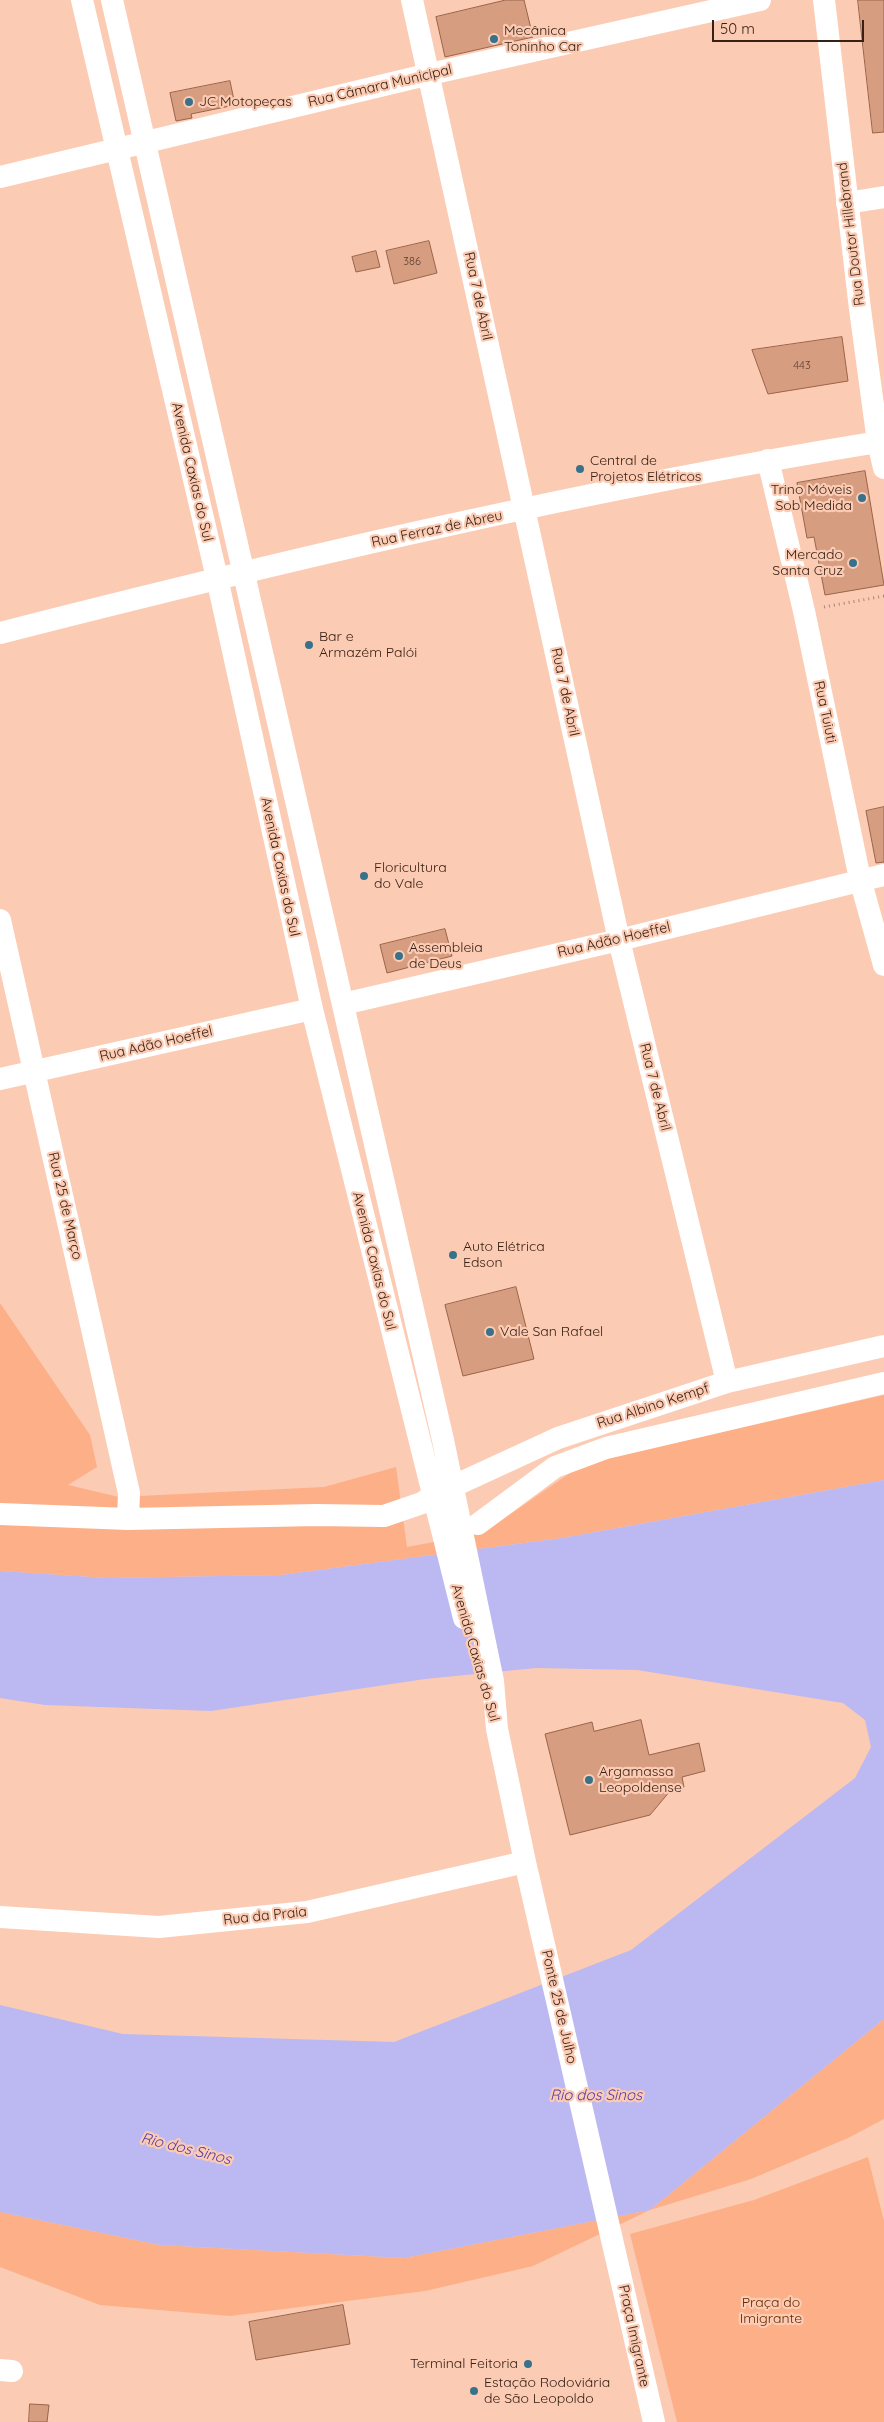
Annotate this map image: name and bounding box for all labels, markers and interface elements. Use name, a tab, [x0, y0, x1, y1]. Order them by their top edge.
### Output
scale bar	[714, 10, 866, 42]
text: 50 m	[720, 19, 755, 38]
place label: Mecânica Toninho Car	[504, 23, 582, 56]
marker: Mecânica Toninho Car	[488, 33, 500, 45]
street label: Rua Câmara Municipal	[307, 61, 453, 111]
place label: JC Motopeças	[199, 94, 292, 110]
marker: JC Motopeças	[183, 96, 195, 108]
street label: Rua Doutor Hillebrand	[834, 161, 868, 307]
street label: Rua 7 de Abril	[460, 250, 496, 342]
house number: 386	[403, 255, 421, 269]
house number: 443	[793, 359, 811, 373]
street label: Avenida Caxias do Sul	[168, 401, 216, 543]
place label: Central de Projetos Elétricos	[590, 453, 701, 486]
marker: Central de Projetos Elétricos	[574, 463, 586, 475]
place label: Trino Móveis Sob Medida	[771, 482, 852, 514]
marker: Trino Móveis Sob Medida	[856, 492, 868, 504]
street label: Rua Ferraz de Abreu	[370, 507, 504, 551]
place label: Mercado Santa Cruz	[772, 547, 843, 580]
marker: Mercado Santa Cruz	[847, 557, 859, 569]
place label: Bar e Armazém Palói	[319, 629, 417, 662]
marker: Bar e Armazém Palói	[303, 639, 315, 651]
street label: Rua 7 de Abril	[547, 646, 583, 738]
street label: Rua Tuiuti	[810, 679, 840, 745]
street label: Avenida Caxias do Sul	[257, 796, 303, 938]
place label: Floricultura do Vale	[374, 860, 447, 892]
marker: Floricultura do Vale	[358, 870, 370, 882]
street label: Rua Adão Hoeffel	[556, 919, 672, 961]
place label: Assembleia de Deus	[409, 940, 483, 972]
marker: Assembleia de Deus	[393, 950, 405, 962]
street label: Rua Adão Hoeffel	[98, 1023, 214, 1065]
street label: Rua 7 de Abril	[636, 1041, 674, 1133]
street label: Rua 25 de Março	[44, 1150, 86, 1262]
street label: Avenida Caxias do Sul	[349, 1190, 399, 1332]
place label: Auto Elétrica Edson	[463, 1239, 545, 1272]
marker: Auto Elétrica Edson	[447, 1249, 459, 1261]
place label: Vale San Rafael	[500, 1324, 603, 1340]
marker: Vale San Rafael	[484, 1326, 496, 1338]
street label: Rua Albino Kempf	[595, 1380, 711, 1432]
street label: Avenida Caxias do Sul	[447, 1582, 503, 1724]
place label: Argamassa Leopoldense	[599, 1764, 682, 1796]
marker: Argamassa Leopoldense	[583, 1774, 595, 1786]
street label: Rua da Praia	[222, 1903, 308, 1929]
street label: Ponte 25 de Julho	[538, 1949, 580, 2065]
water label: Rio dos Sinos	[550, 2086, 642, 2104]
water label: Rio dos Sinos	[139, 2129, 233, 2169]
street label: Praça Imigrante	[615, 2283, 653, 2389]
park label: Praça do Imigrante	[740, 2295, 802, 2328]
place label: Terminal Feitoria	[410, 2356, 518, 2372]
marker: Terminal Feitoria	[522, 2358, 534, 2370]
place label: Estação Rodoviária de São Leopoldo	[484, 2375, 610, 2408]
marker: Estação Rodoviária de São Leopoldo	[468, 2385, 480, 2397]

